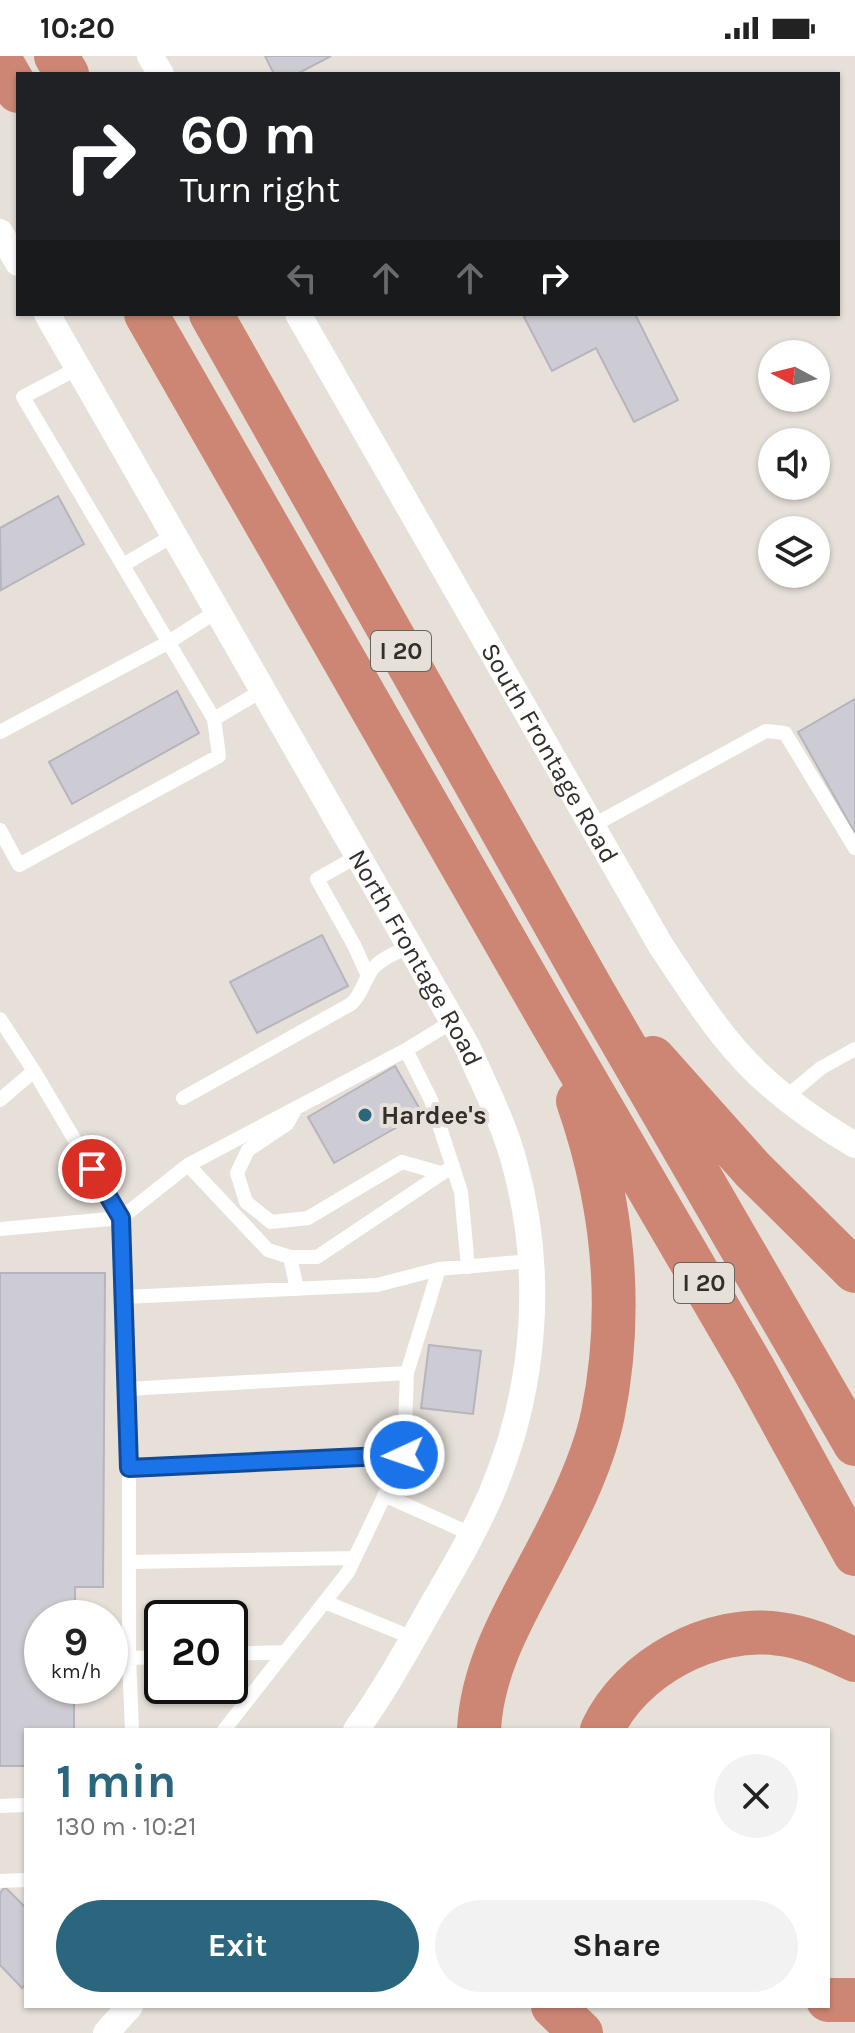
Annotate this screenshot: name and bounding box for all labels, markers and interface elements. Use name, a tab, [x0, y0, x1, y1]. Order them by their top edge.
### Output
text: 10:20	[40, 10, 115, 46]
text: 60 m	[180, 102, 317, 167]
icon: right	[48, 104, 152, 208]
text: Turn right	[180, 169, 340, 211]
icon: left	[280, 256, 324, 300]
icon: ahead	[364, 256, 408, 300]
icon: ahead	[448, 256, 492, 300]
icon: right	[532, 256, 576, 300]
north arrow	[758, 340, 830, 412]
map controls	[758, 340, 830, 588]
button: sound	[758, 428, 830, 500]
button: layers	[758, 516, 830, 588]
road number: I 20	[371, 631, 431, 671]
street label: South Frontage Road	[474, 638, 625, 869]
street label: North Frontage Road	[342, 844, 489, 1071]
place label: Hardee's	[381, 1100, 487, 1131]
marker: Hardee's	[356, 1106, 374, 1124]
pin	[58, 1135, 126, 1203]
icon: arrive	[70, 1147, 114, 1191]
road number: I 20	[674, 1263, 734, 1303]
position arrow	[362, 1413, 446, 1497]
speed limit sign: 20	[144, 1600, 248, 1704]
text: 9	[64, 1618, 88, 1665]
text: km/h	[51, 1660, 101, 1683]
text: 1 min	[56, 1753, 176, 1809]
button: close	[714, 1754, 798, 1838]
text: 130 m · 10:21	[56, 1811, 197, 1842]
button: Exit	[56, 1900, 419, 1992]
button: Share	[435, 1900, 798, 1992]

